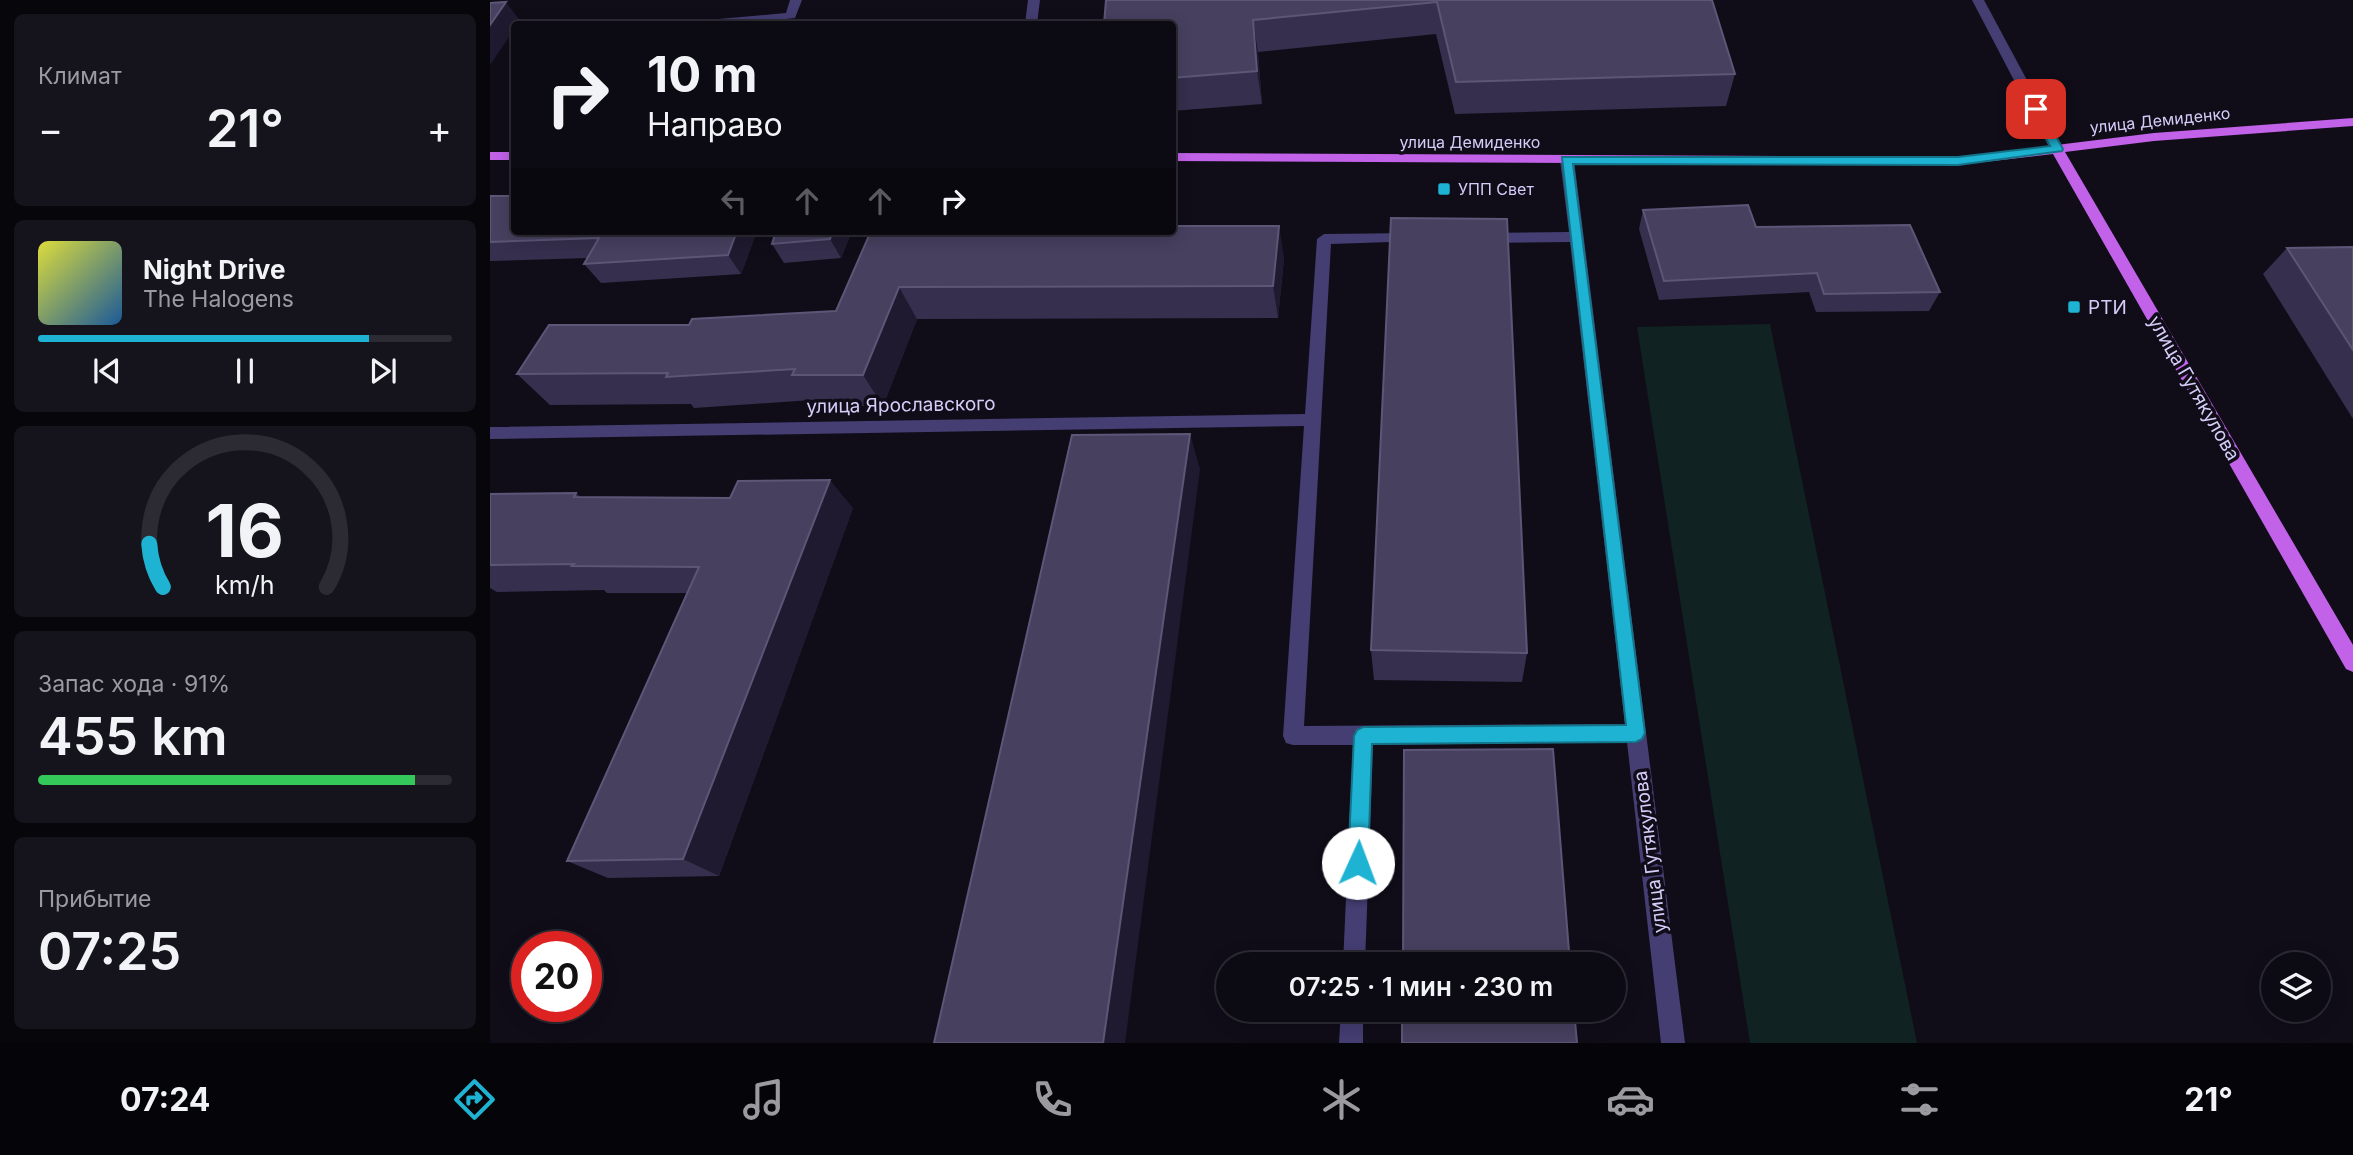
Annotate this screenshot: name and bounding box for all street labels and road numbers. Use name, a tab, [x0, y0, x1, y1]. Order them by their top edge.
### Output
street label: улица Демиденко	[2089, 103, 2231, 137]
street label: улица Демиденко	[1400, 132, 1540, 152]
street label: улица Гутякулова	[2143, 312, 2245, 464]
street label: улица Ярославского	[806, 392, 996, 418]
street label: улица Гутякулова	[1629, 770, 1671, 934]

